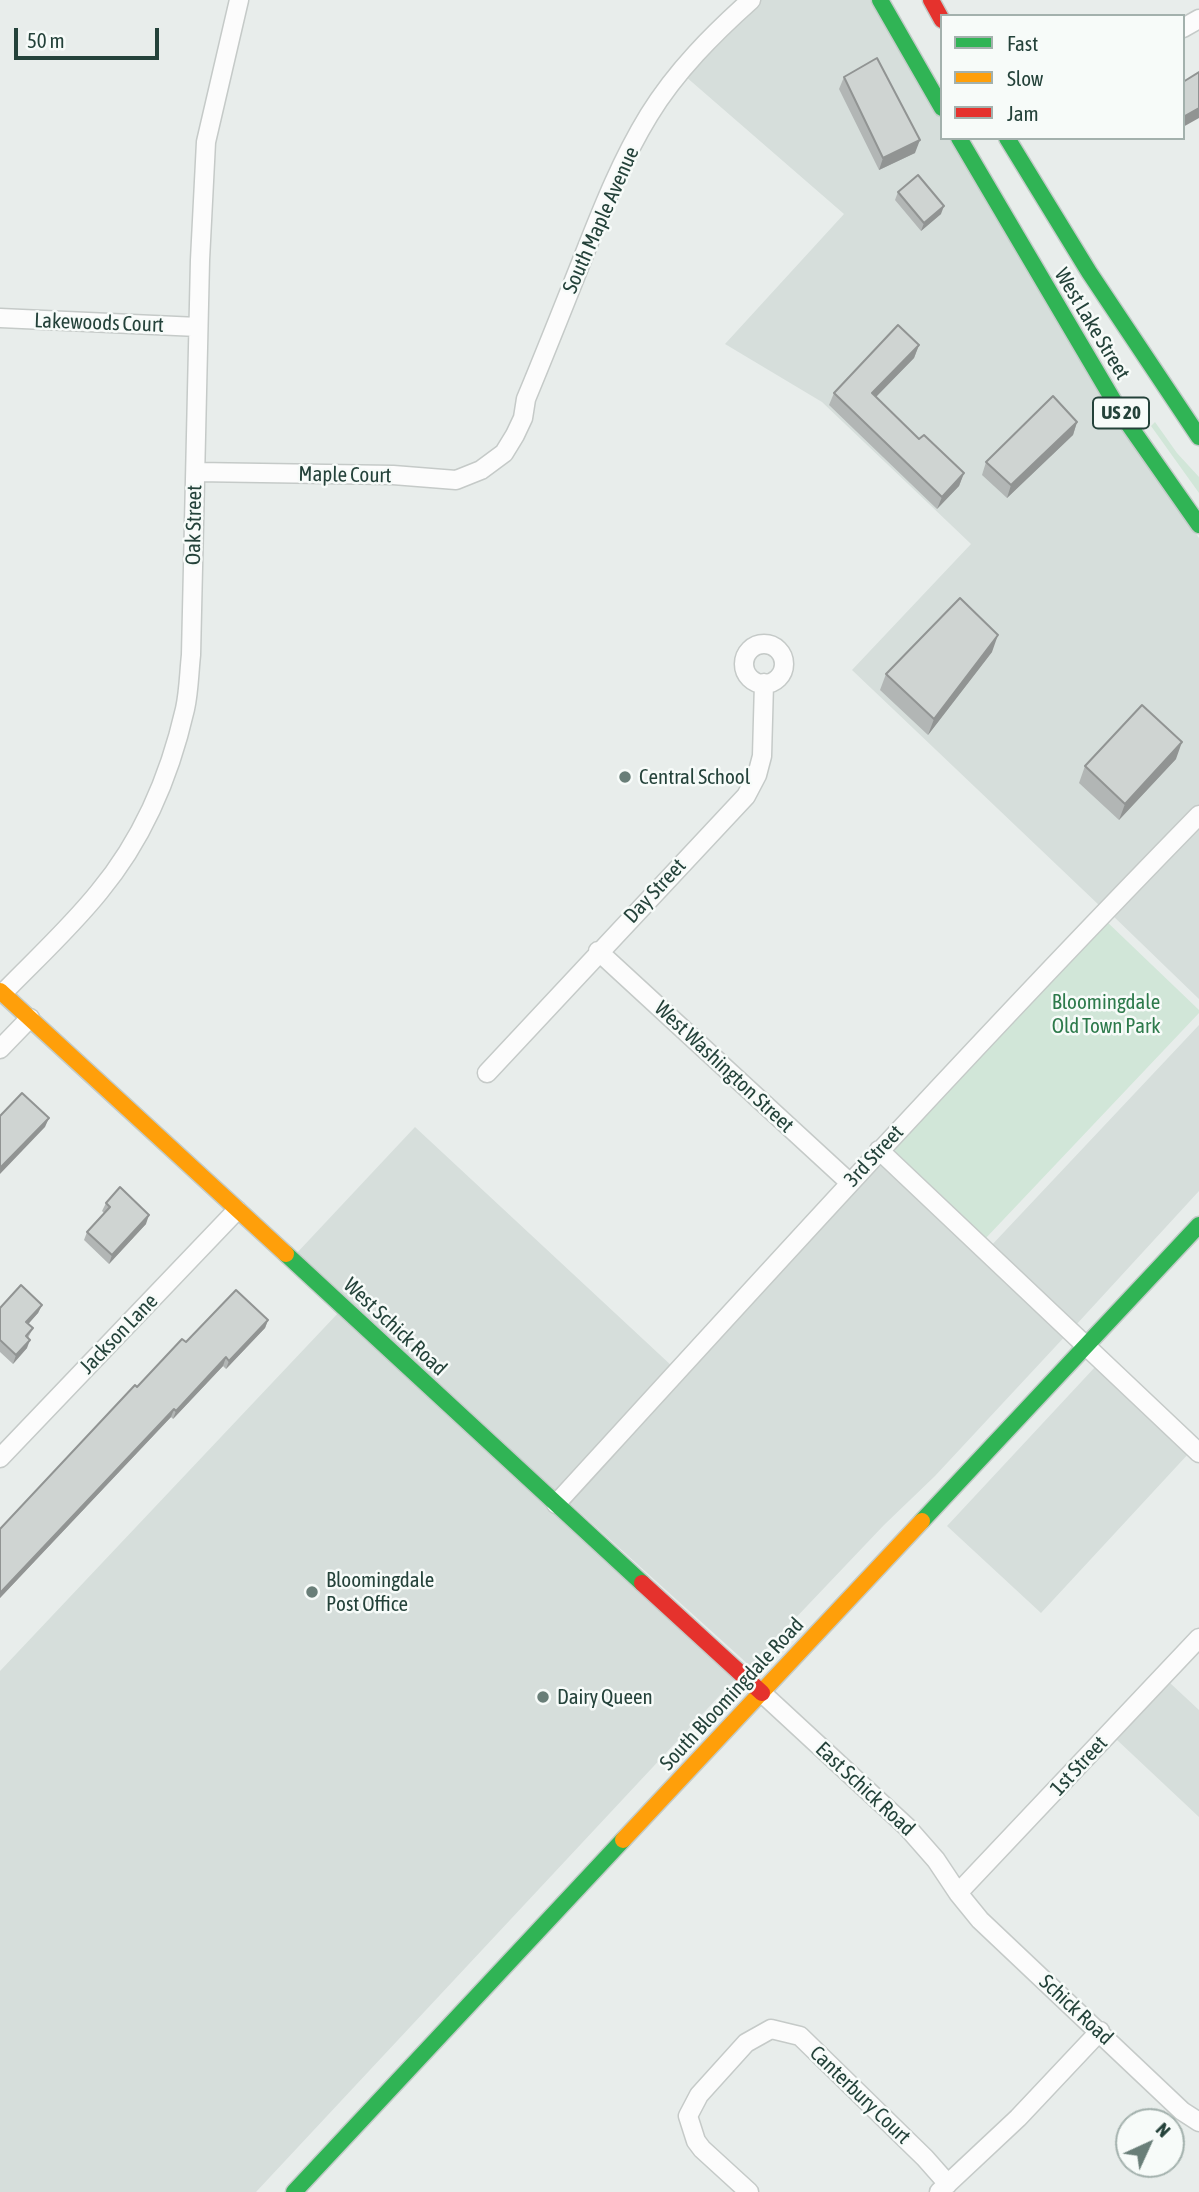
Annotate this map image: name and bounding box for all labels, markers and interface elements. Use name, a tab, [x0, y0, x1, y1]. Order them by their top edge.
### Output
scale bar	[18, 14, 163, 58]
legend	[940, 14, 1185, 140]
text: 50 m	[27, 28, 65, 52]
text: Fast	[1007, 31, 1038, 55]
text: Slow	[1007, 66, 1043, 90]
text: Jam	[1007, 101, 1039, 125]
street label: South Maple Avenue	[557, 143, 645, 297]
street label: West Lake Street	[1049, 264, 1135, 384]
street label: Lakewoods Court	[34, 308, 164, 338]
road number: US 20	[1093, 398, 1149, 428]
street label: Maple Court	[298, 462, 392, 488]
street label: Oak Street	[181, 485, 207, 565]
place label: Central School	[639, 764, 750, 790]
marker: Central School	[617, 769, 633, 785]
street label: Day Street	[619, 853, 691, 929]
park label: Bloomingdale Old Town Park	[1052, 989, 1160, 1039]
street label: West Washington Street	[649, 996, 799, 1138]
street label: 3rd Street	[839, 1120, 909, 1192]
street label: West Schick Road	[338, 1273, 452, 1381]
street label: Jackson Lane	[75, 1289, 163, 1379]
place label: Bloomingdale Post Office	[326, 1567, 434, 1617]
marker: Bloomingdale Post Office	[304, 1584, 320, 1600]
street label: South Bloomingdale Road	[655, 1613, 809, 1775]
place label: Dairy Queen	[557, 1684, 653, 1710]
marker: Dairy Queen	[535, 1689, 551, 1705]
street label: 1st Street	[1045, 1731, 1113, 1801]
street label: East Schick Road	[810, 1737, 920, 1841]
street label: Schick Road	[1034, 1970, 1118, 2050]
street label: Canterbury Court	[804, 2041, 916, 2149]
north arrow	[1115, 2108, 1185, 2178]
text: N	[1152, 2118, 1175, 2141]

